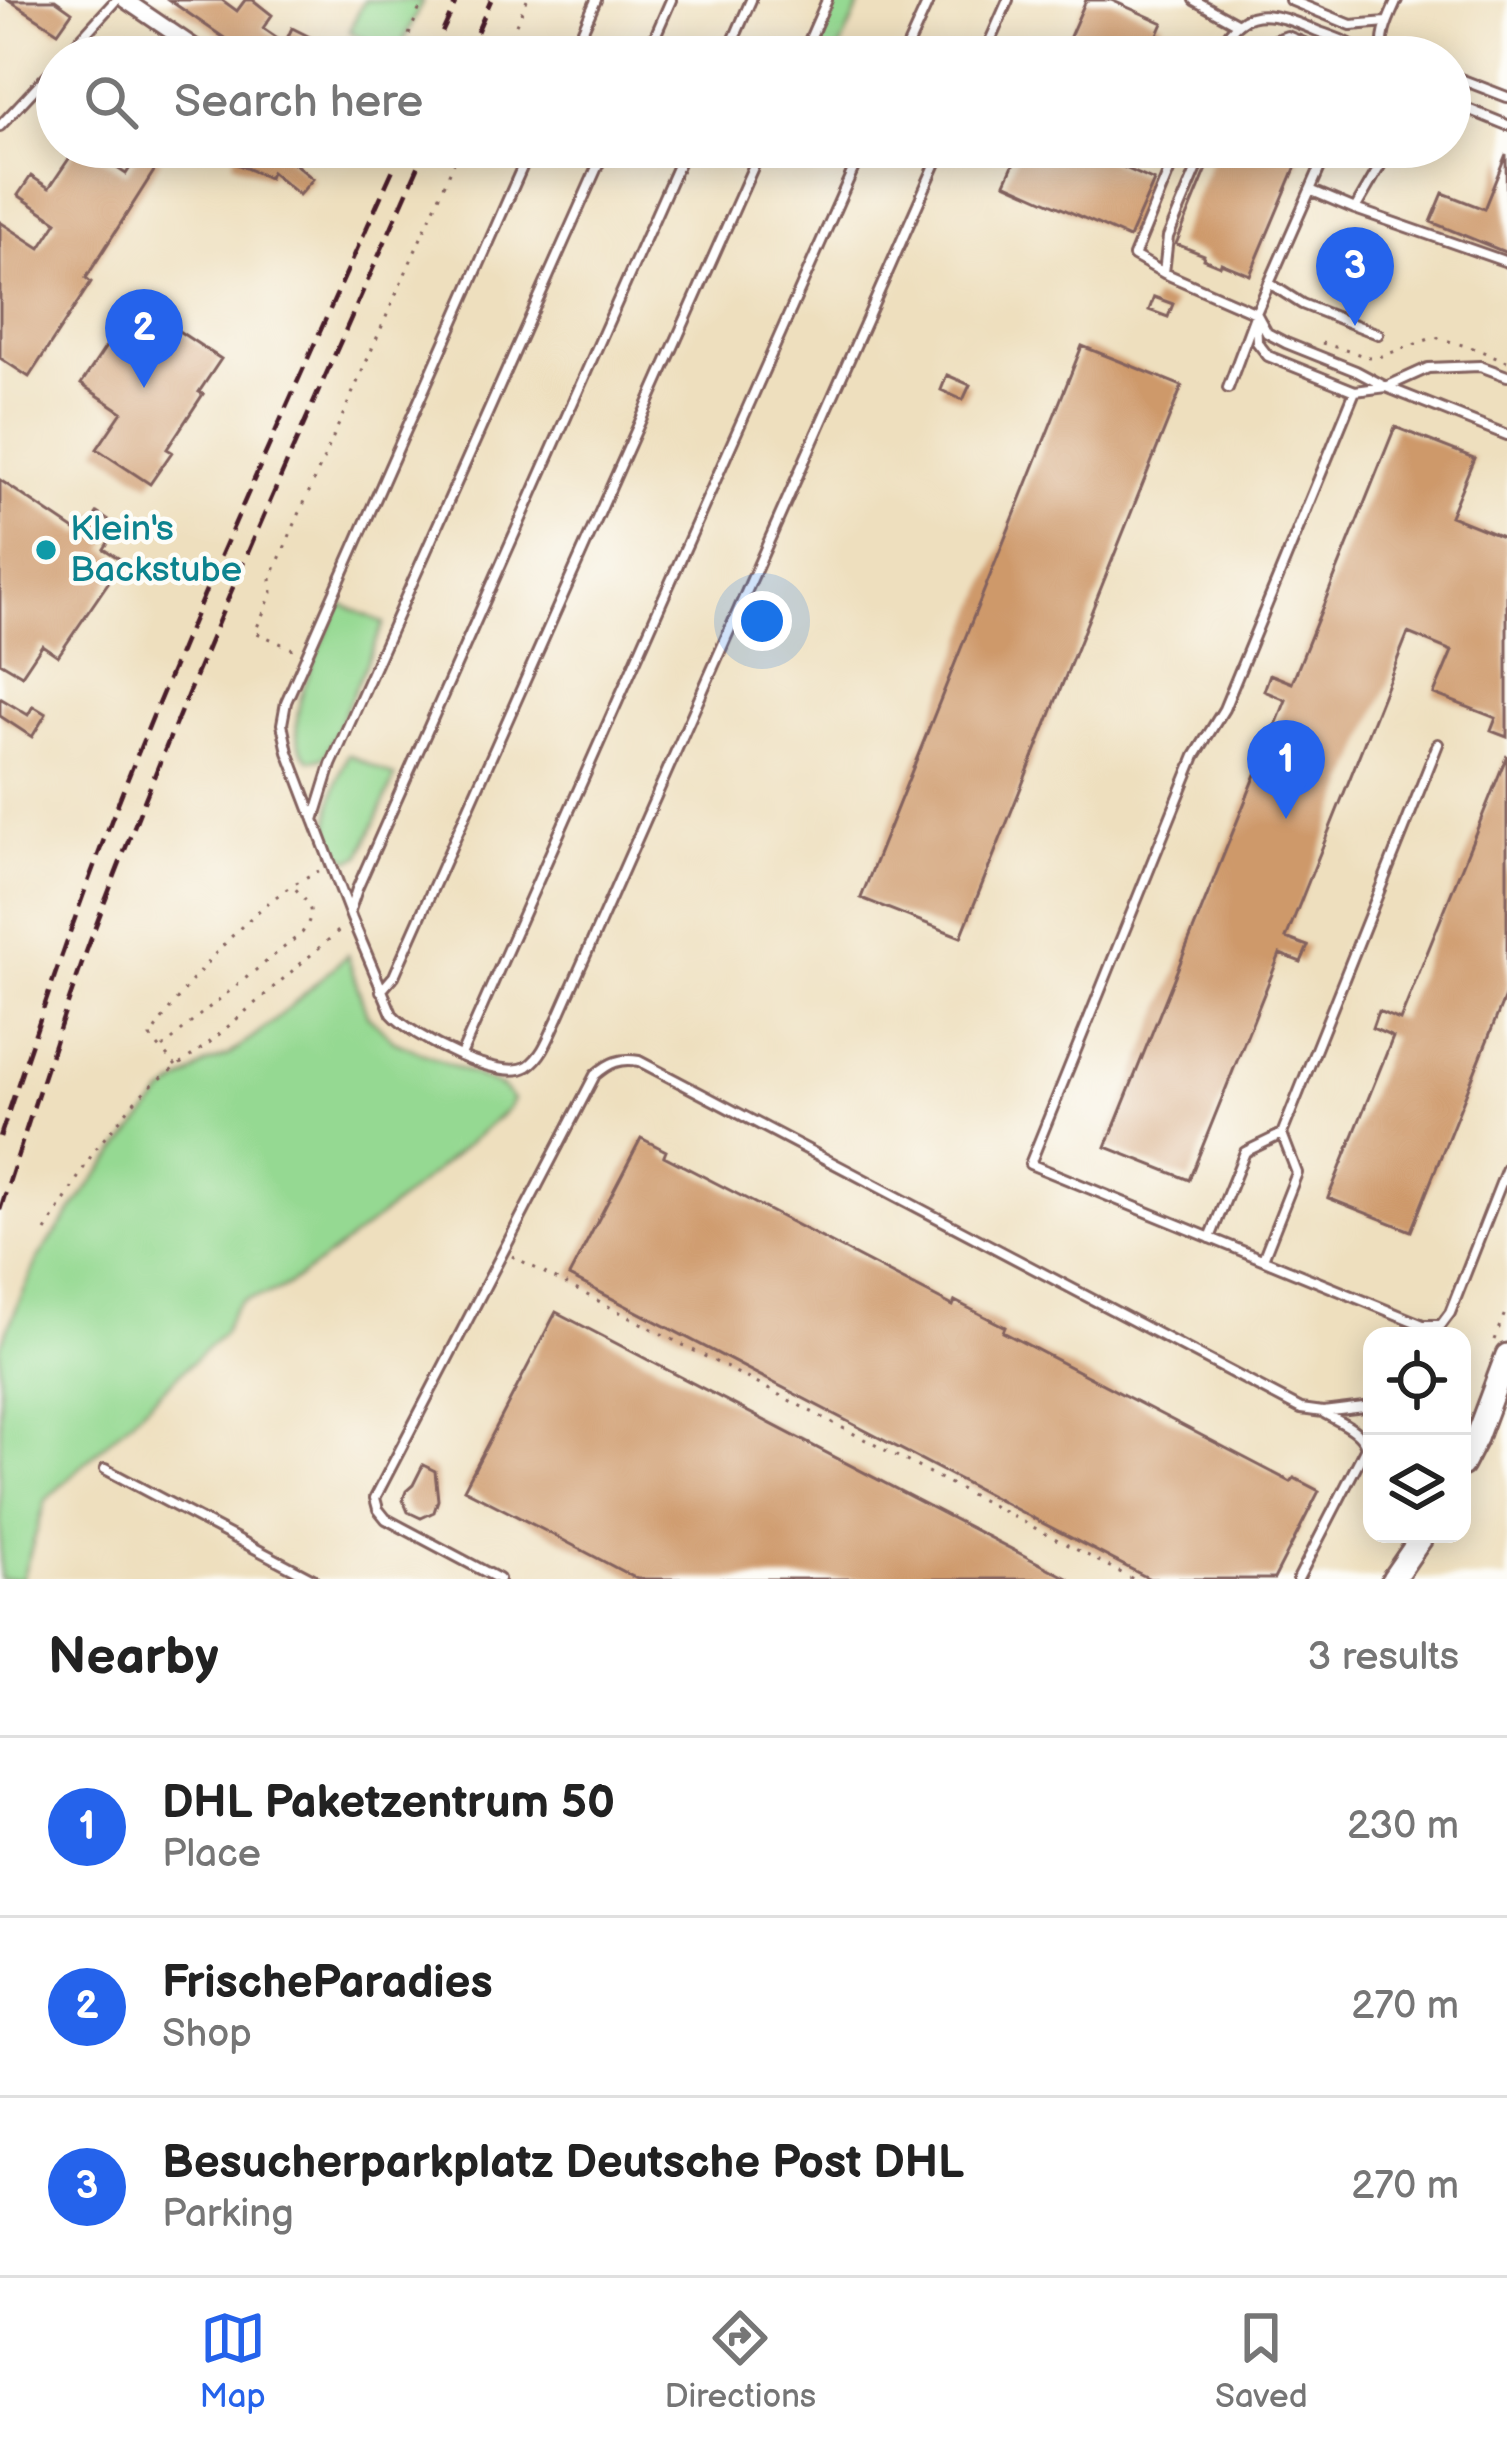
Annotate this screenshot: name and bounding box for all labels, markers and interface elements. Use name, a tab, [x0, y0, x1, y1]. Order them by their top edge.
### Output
search box	[36, 36, 1471, 168]
icon: search	[78, 69, 144, 135]
text: Search here	[174, 75, 423, 130]
pin: 3	[1316, 227, 1394, 326]
pin: 2	[105, 289, 183, 388]
place label: Klein's Backstube	[70, 508, 242, 592]
marker: Klein's Backstube	[33, 537, 59, 563]
your location	[732, 591, 792, 651]
pin: 1	[1247, 720, 1325, 819]
map controls	[1363, 1327, 1471, 1543]
button: locate	[1363, 1327, 1471, 1435]
button: layers	[1363, 1435, 1471, 1543]
text: Nearby	[48, 1627, 219, 1688]
text: 3 results	[1307, 1634, 1459, 1681]
text: DHL Paketzentrum 50	[162, 1776, 615, 1831]
text: 1	[79, 1803, 95, 1850]
text: 230 m	[1347, 1803, 1459, 1850]
text: Place	[162, 1831, 261, 1878]
text: FrischeParadies	[162, 1956, 493, 2011]
text: 2	[75, 1983, 99, 2030]
text: 270 m	[1351, 1983, 1459, 2030]
text: Shop	[162, 2011, 252, 2058]
text: Besucherparkplatz Deutsche Post DHL	[162, 2136, 964, 2191]
text: 3	[76, 2163, 98, 2210]
text: 270 m	[1351, 2163, 1459, 2210]
text: Parking	[162, 2191, 294, 2238]
tab: Map	[199, 2305, 266, 2417]
tab: Directions	[664, 2305, 816, 2417]
tab: Saved	[1215, 2305, 1308, 2417]

